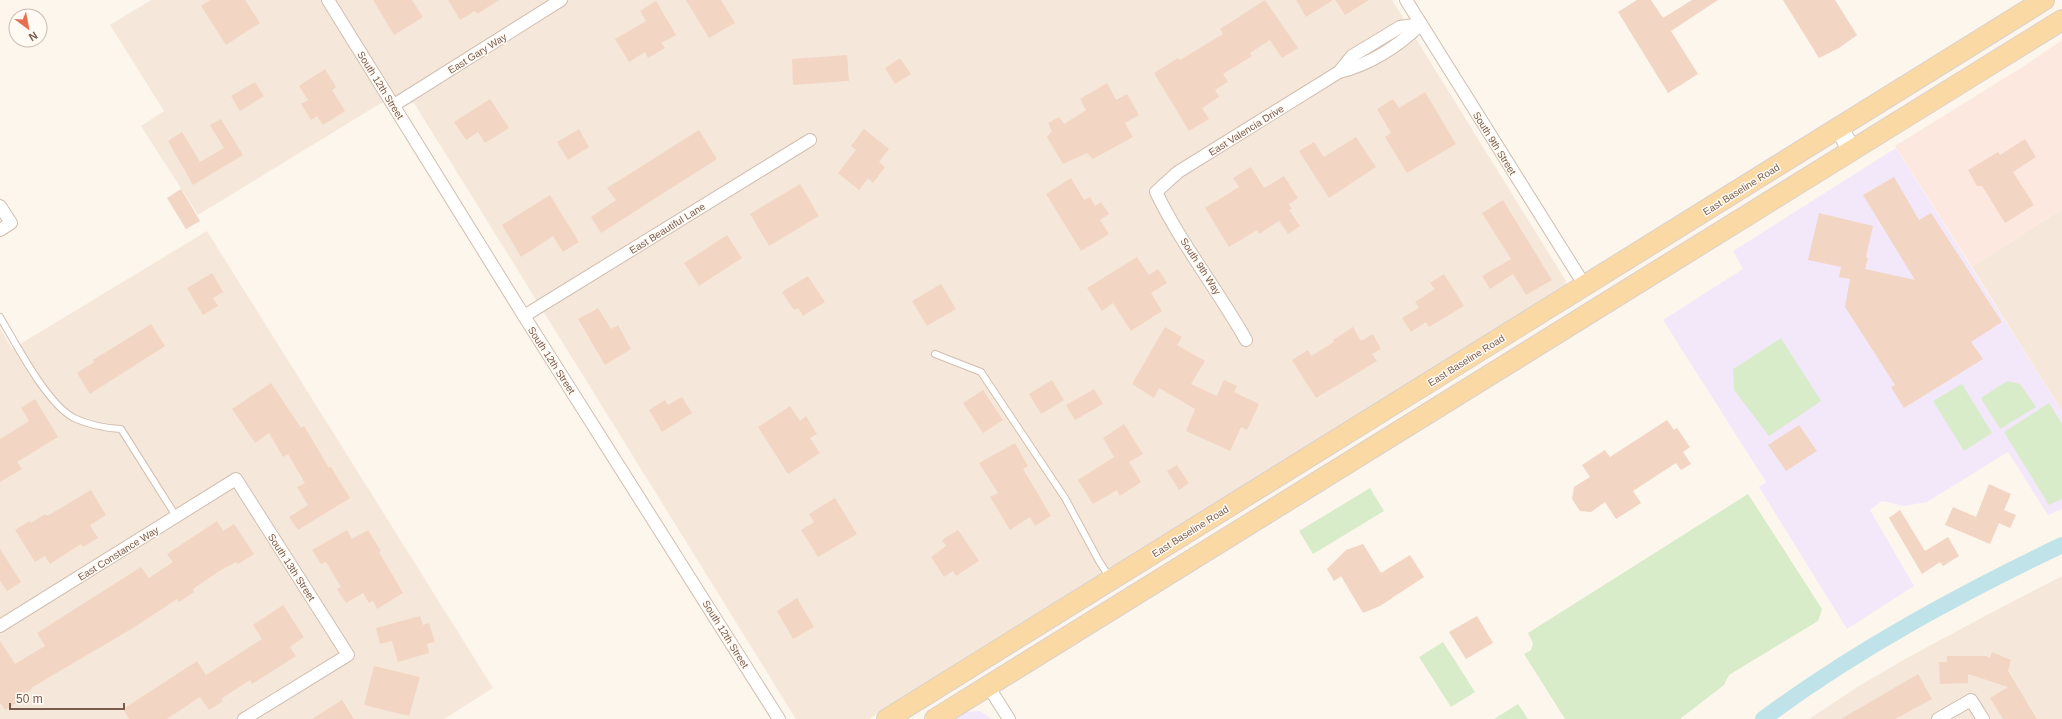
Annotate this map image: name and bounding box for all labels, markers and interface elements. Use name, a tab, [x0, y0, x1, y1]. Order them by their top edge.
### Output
north arrow	[8, 8, 48, 48]
text: N	[27, 29, 40, 44]
street label: East Gary Way	[446, 31, 509, 76]
street label: South 12th Street	[355, 49, 406, 121]
street label: East Valencia Drive	[1207, 103, 1286, 158]
street label: South 9th Street	[1471, 110, 1519, 177]
street label: East Baseline Road	[1701, 161, 1781, 217]
street label: East Beautiful Lane	[628, 201, 707, 256]
street label: South 9th Way	[1178, 236, 1223, 297]
street label: South 12th Street	[526, 325, 578, 396]
street label: East Baseline Road	[1426, 332, 1506, 388]
street label: East Baseline Road	[1150, 503, 1230, 559]
street label: East Constance Way	[76, 524, 161, 583]
street label: South 13th Street	[266, 532, 318, 603]
street label: South 12th Street	[700, 598, 751, 670]
scale bar	[10, 685, 124, 711]
text: 50 m	[16, 692, 43, 706]

